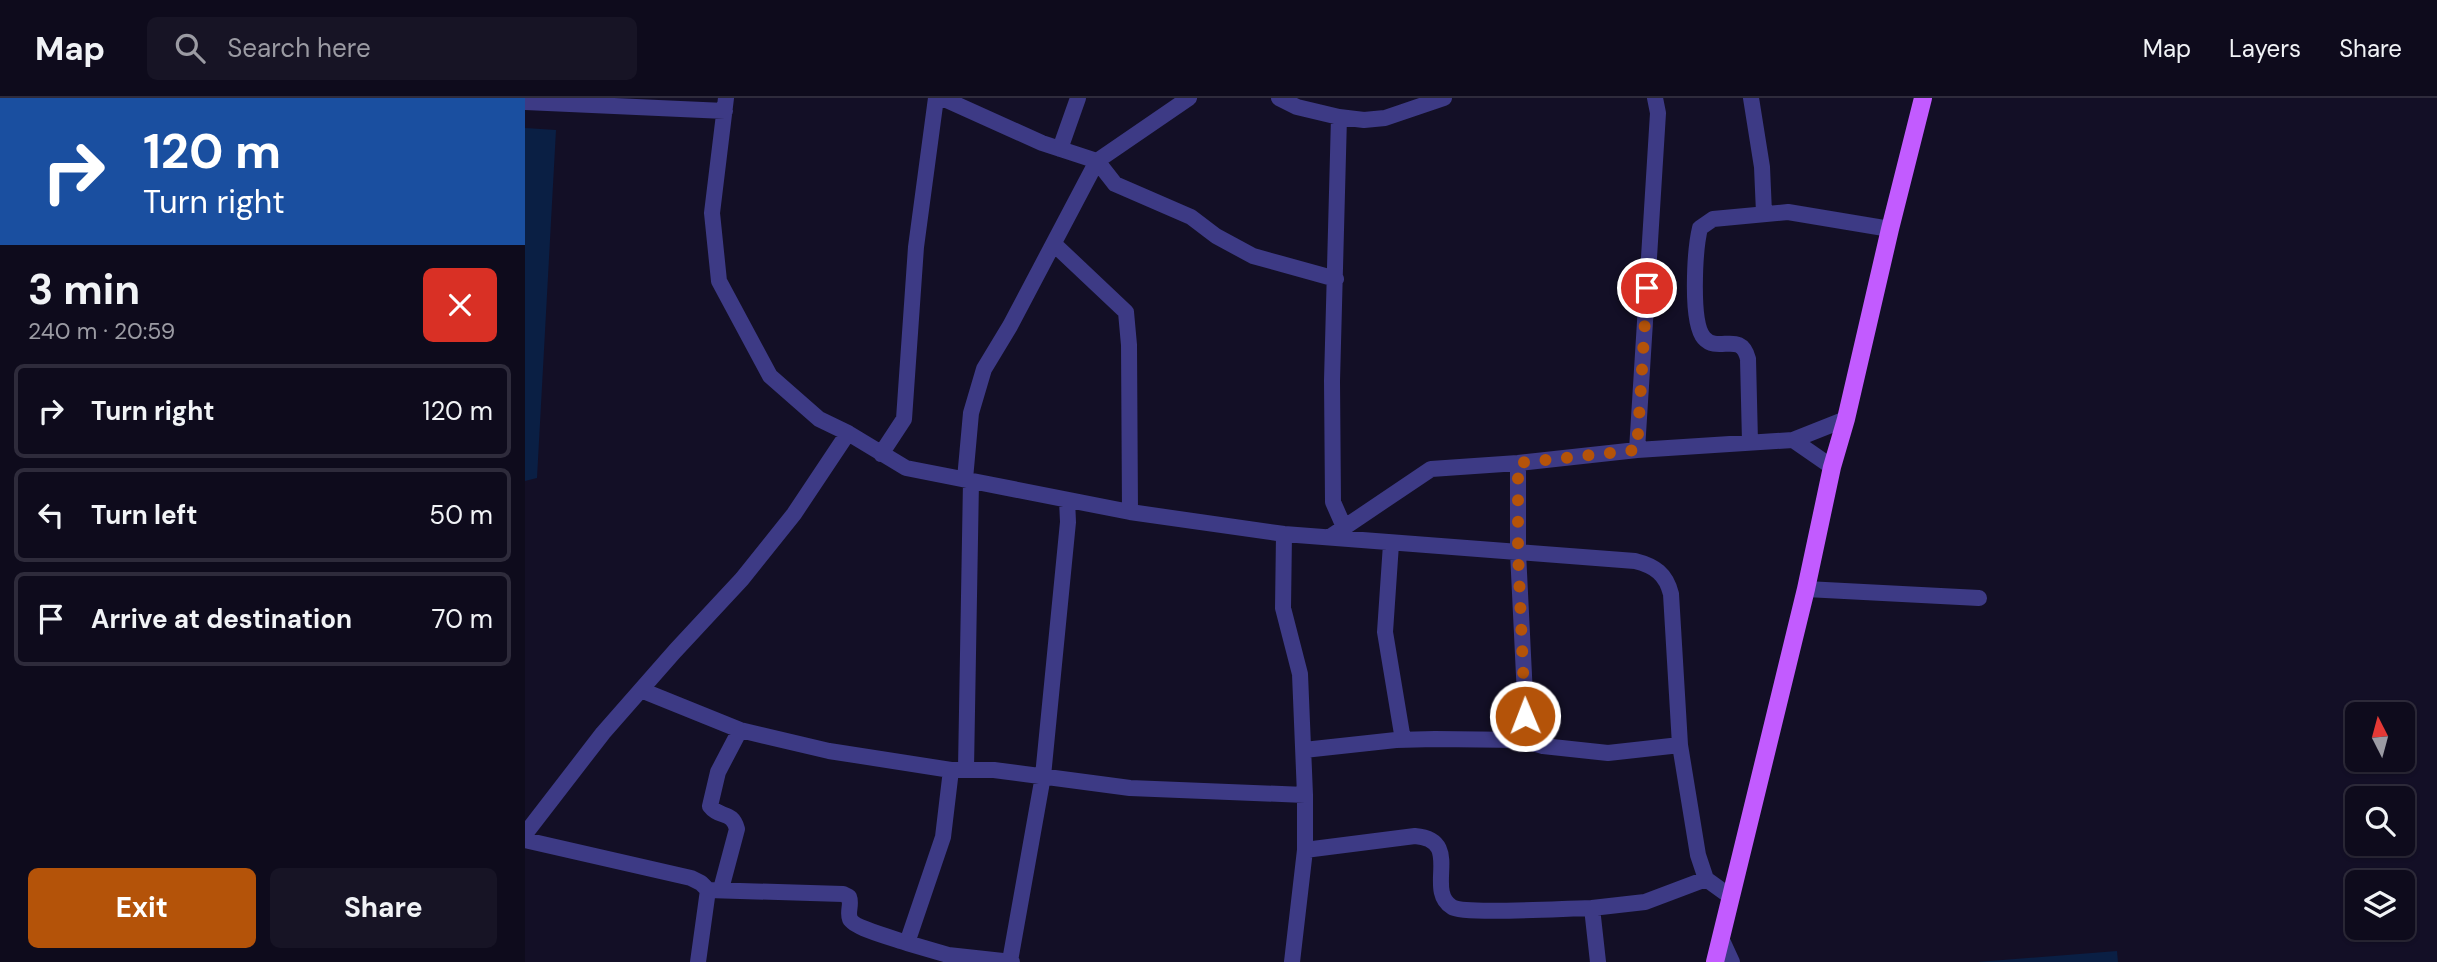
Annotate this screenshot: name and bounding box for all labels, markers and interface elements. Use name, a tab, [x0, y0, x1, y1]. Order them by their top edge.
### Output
search box	[147, 17, 637, 80]
text: Map	[35, 27, 105, 70]
icon: search	[171, 29, 209, 67]
text: Search here	[227, 31, 371, 65]
text: Map	[2143, 33, 2191, 64]
text: Layers	[2229, 33, 2301, 64]
text: Share	[2339, 33, 2402, 64]
text: 120 m	[143, 119, 281, 183]
icon: right	[28, 126, 119, 217]
text: Turn right	[143, 181, 285, 223]
pin	[1617, 258, 1677, 318]
text: 3 min	[28, 262, 140, 317]
button: close	[423, 268, 497, 342]
icon: arrive	[1628, 269, 1666, 307]
text: 240 m · 20:59	[28, 316, 175, 346]
icon: right	[32, 392, 70, 430]
text: Turn right	[91, 394, 215, 428]
text: 120 m	[422, 394, 493, 428]
icon: left	[32, 496, 70, 534]
text: Turn left	[91, 498, 198, 532]
text: 50 m	[429, 498, 493, 532]
icon: arrive	[32, 600, 70, 638]
text: Arrive at destination	[91, 602, 352, 636]
text: 70 m	[432, 602, 493, 636]
position arrow	[1488, 679, 1562, 753]
north arrow	[2345, 702, 2415, 772]
map controls	[2345, 702, 2415, 940]
button: search	[2345, 786, 2415, 856]
button: Exit	[28, 868, 256, 948]
button: Share	[270, 868, 497, 948]
button: layers	[2345, 870, 2415, 940]

